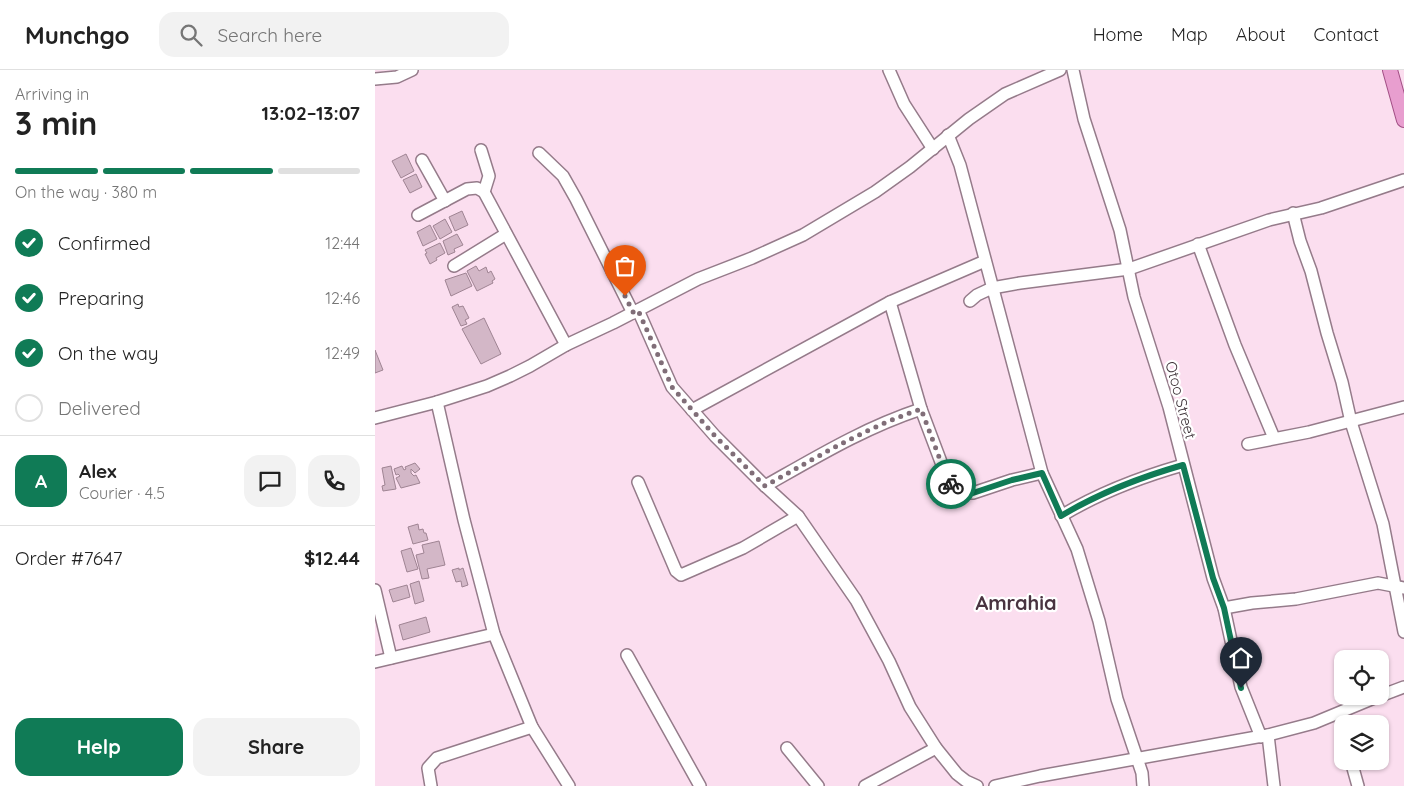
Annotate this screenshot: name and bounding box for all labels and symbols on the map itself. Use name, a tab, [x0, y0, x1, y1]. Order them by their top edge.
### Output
pin	[604, 245, 646, 296]
street label: Otoo Street	[1162, 359, 1200, 441]
courier	[926, 459, 976, 509]
district label: Amrahia	[975, 590, 1057, 615]
pin	[1220, 637, 1262, 688]

